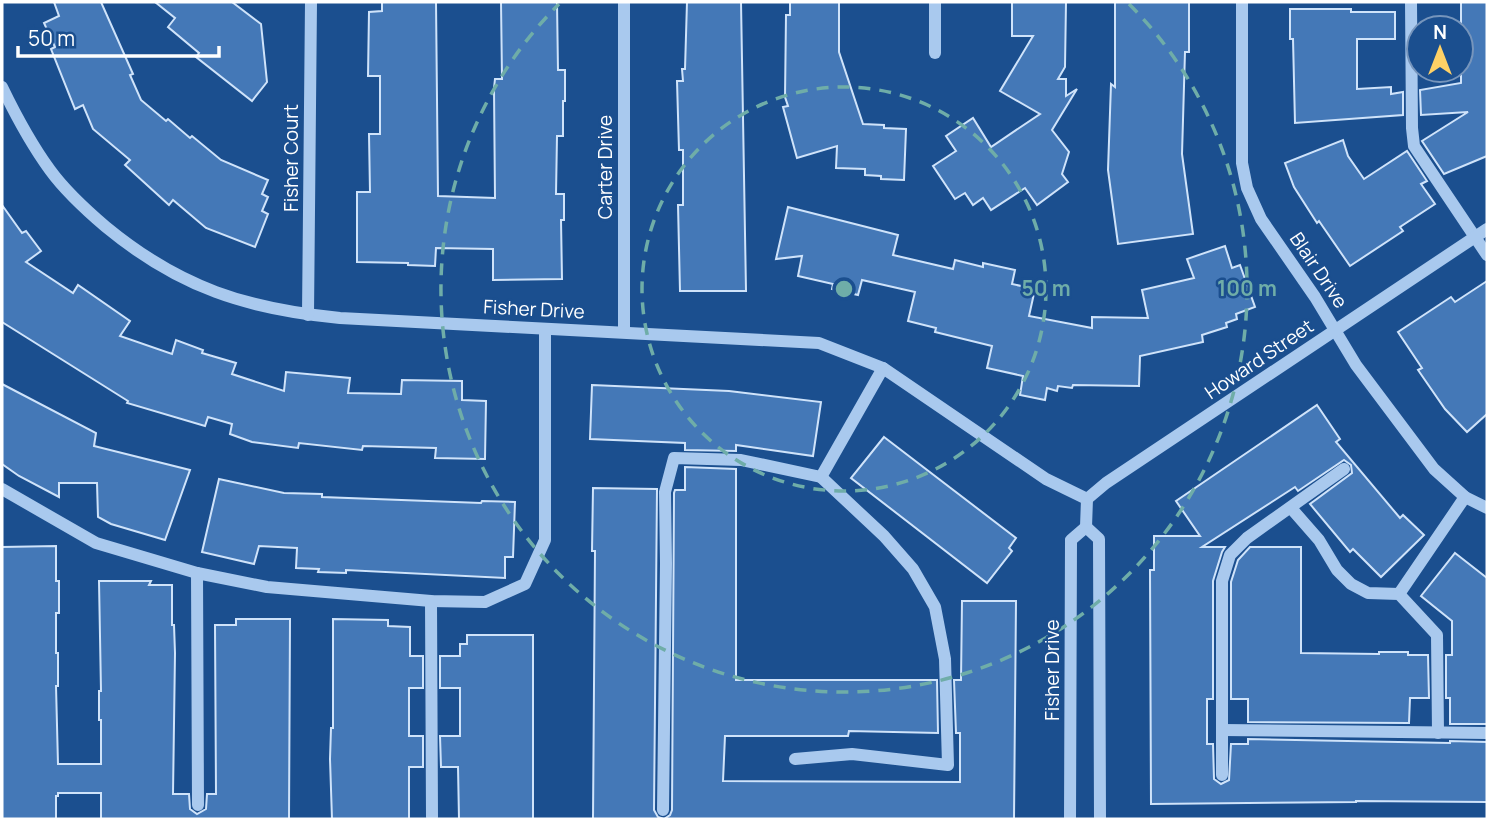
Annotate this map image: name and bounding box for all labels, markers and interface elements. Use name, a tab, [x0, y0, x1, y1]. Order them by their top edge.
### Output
scale bar	[18, 14, 219, 58]
north arrow	[1405, 14, 1475, 84]
text: N	[1433, 19, 1447, 45]
text: 50 m	[28, 24, 75, 52]
street label: Fisher Court	[278, 104, 304, 212]
street label: Carter Drive	[592, 115, 618, 219]
street label: Blair Drive	[1284, 227, 1354, 313]
text: 50 m	[1021, 274, 1071, 302]
text: 100 m	[1217, 274, 1277, 302]
centre of rings	[832, 277, 856, 301]
street label: Fisher Drive	[483, 293, 585, 325]
street label: Howard Street	[1200, 313, 1318, 405]
street label: Fisher Drive	[1039, 619, 1065, 721]

